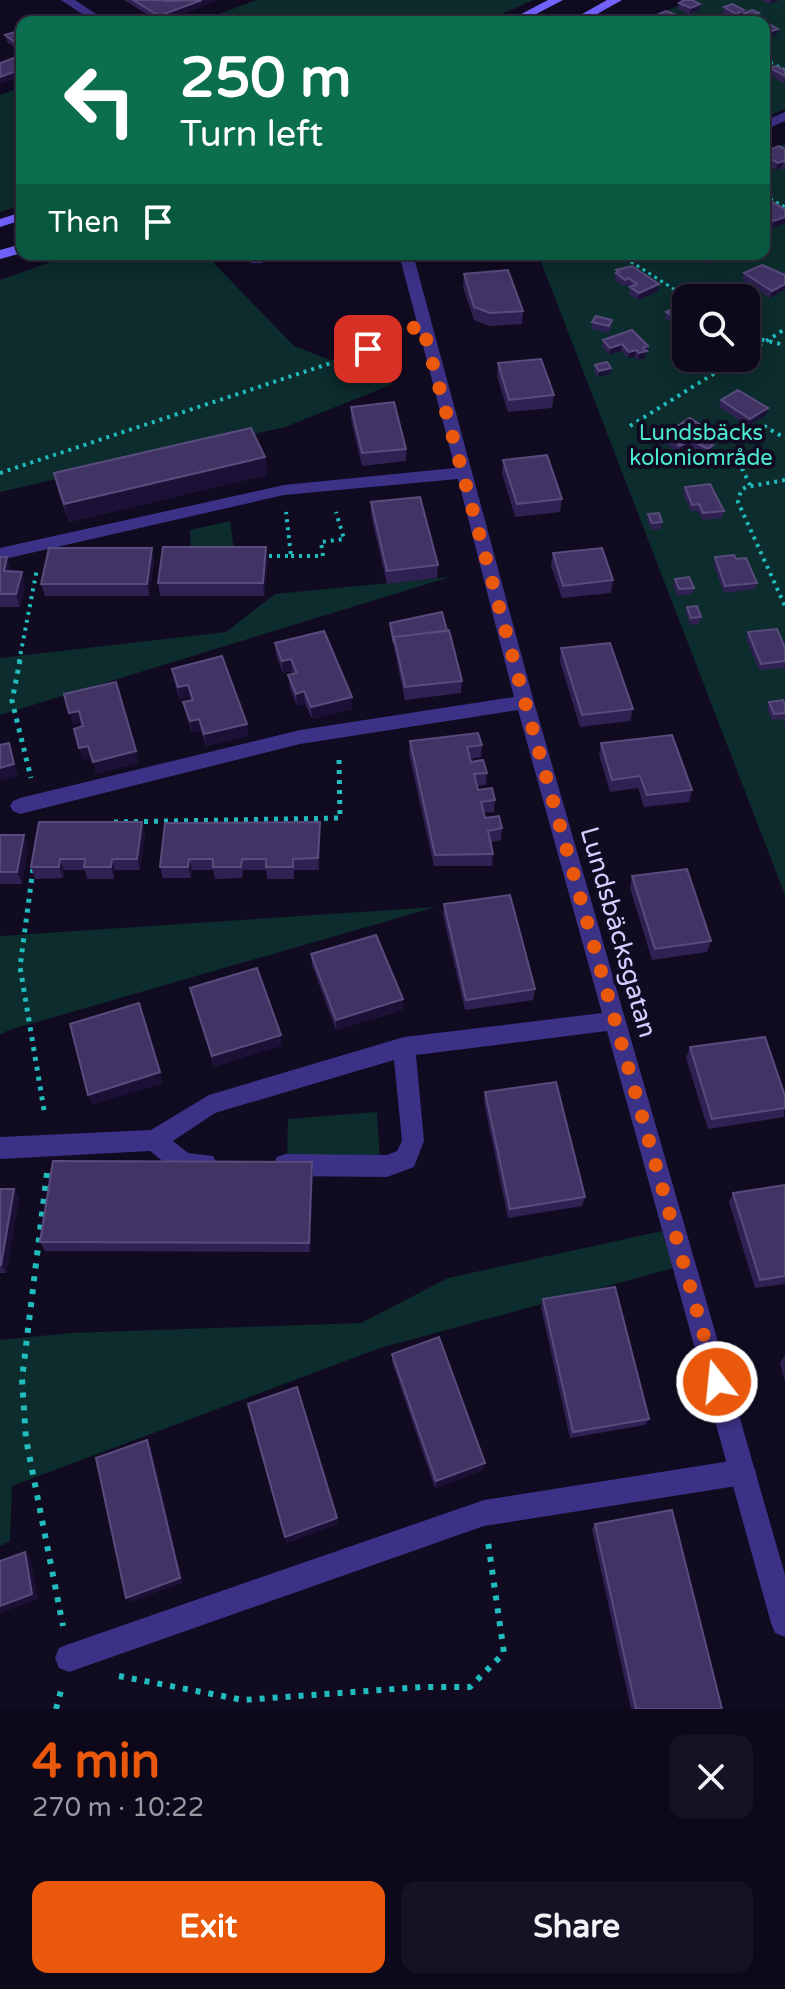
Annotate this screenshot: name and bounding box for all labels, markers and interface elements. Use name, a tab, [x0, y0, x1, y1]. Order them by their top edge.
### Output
text: 250 m	[180, 45, 351, 112]
icon: left	[48, 48, 152, 152]
text: Turn left	[180, 113, 323, 156]
icon: arrive	[136, 200, 180, 244]
text: Then	[48, 204, 120, 241]
map controls	[672, 284, 760, 372]
button: search	[672, 284, 760, 372]
pin	[334, 315, 402, 383]
icon: arrive	[346, 327, 390, 371]
park label: Lundsbäcks koloniområde	[629, 420, 773, 471]
street label: Lundsbäcksgatan	[574, 823, 663, 1041]
position arrow	[675, 1340, 759, 1424]
text: 4 min	[32, 1733, 160, 1791]
button: close	[669, 1735, 753, 1819]
text: 270 m · 10:22	[32, 1792, 204, 1823]
button: Exit	[32, 1881, 385, 1973]
button: Share	[401, 1881, 753, 1973]

